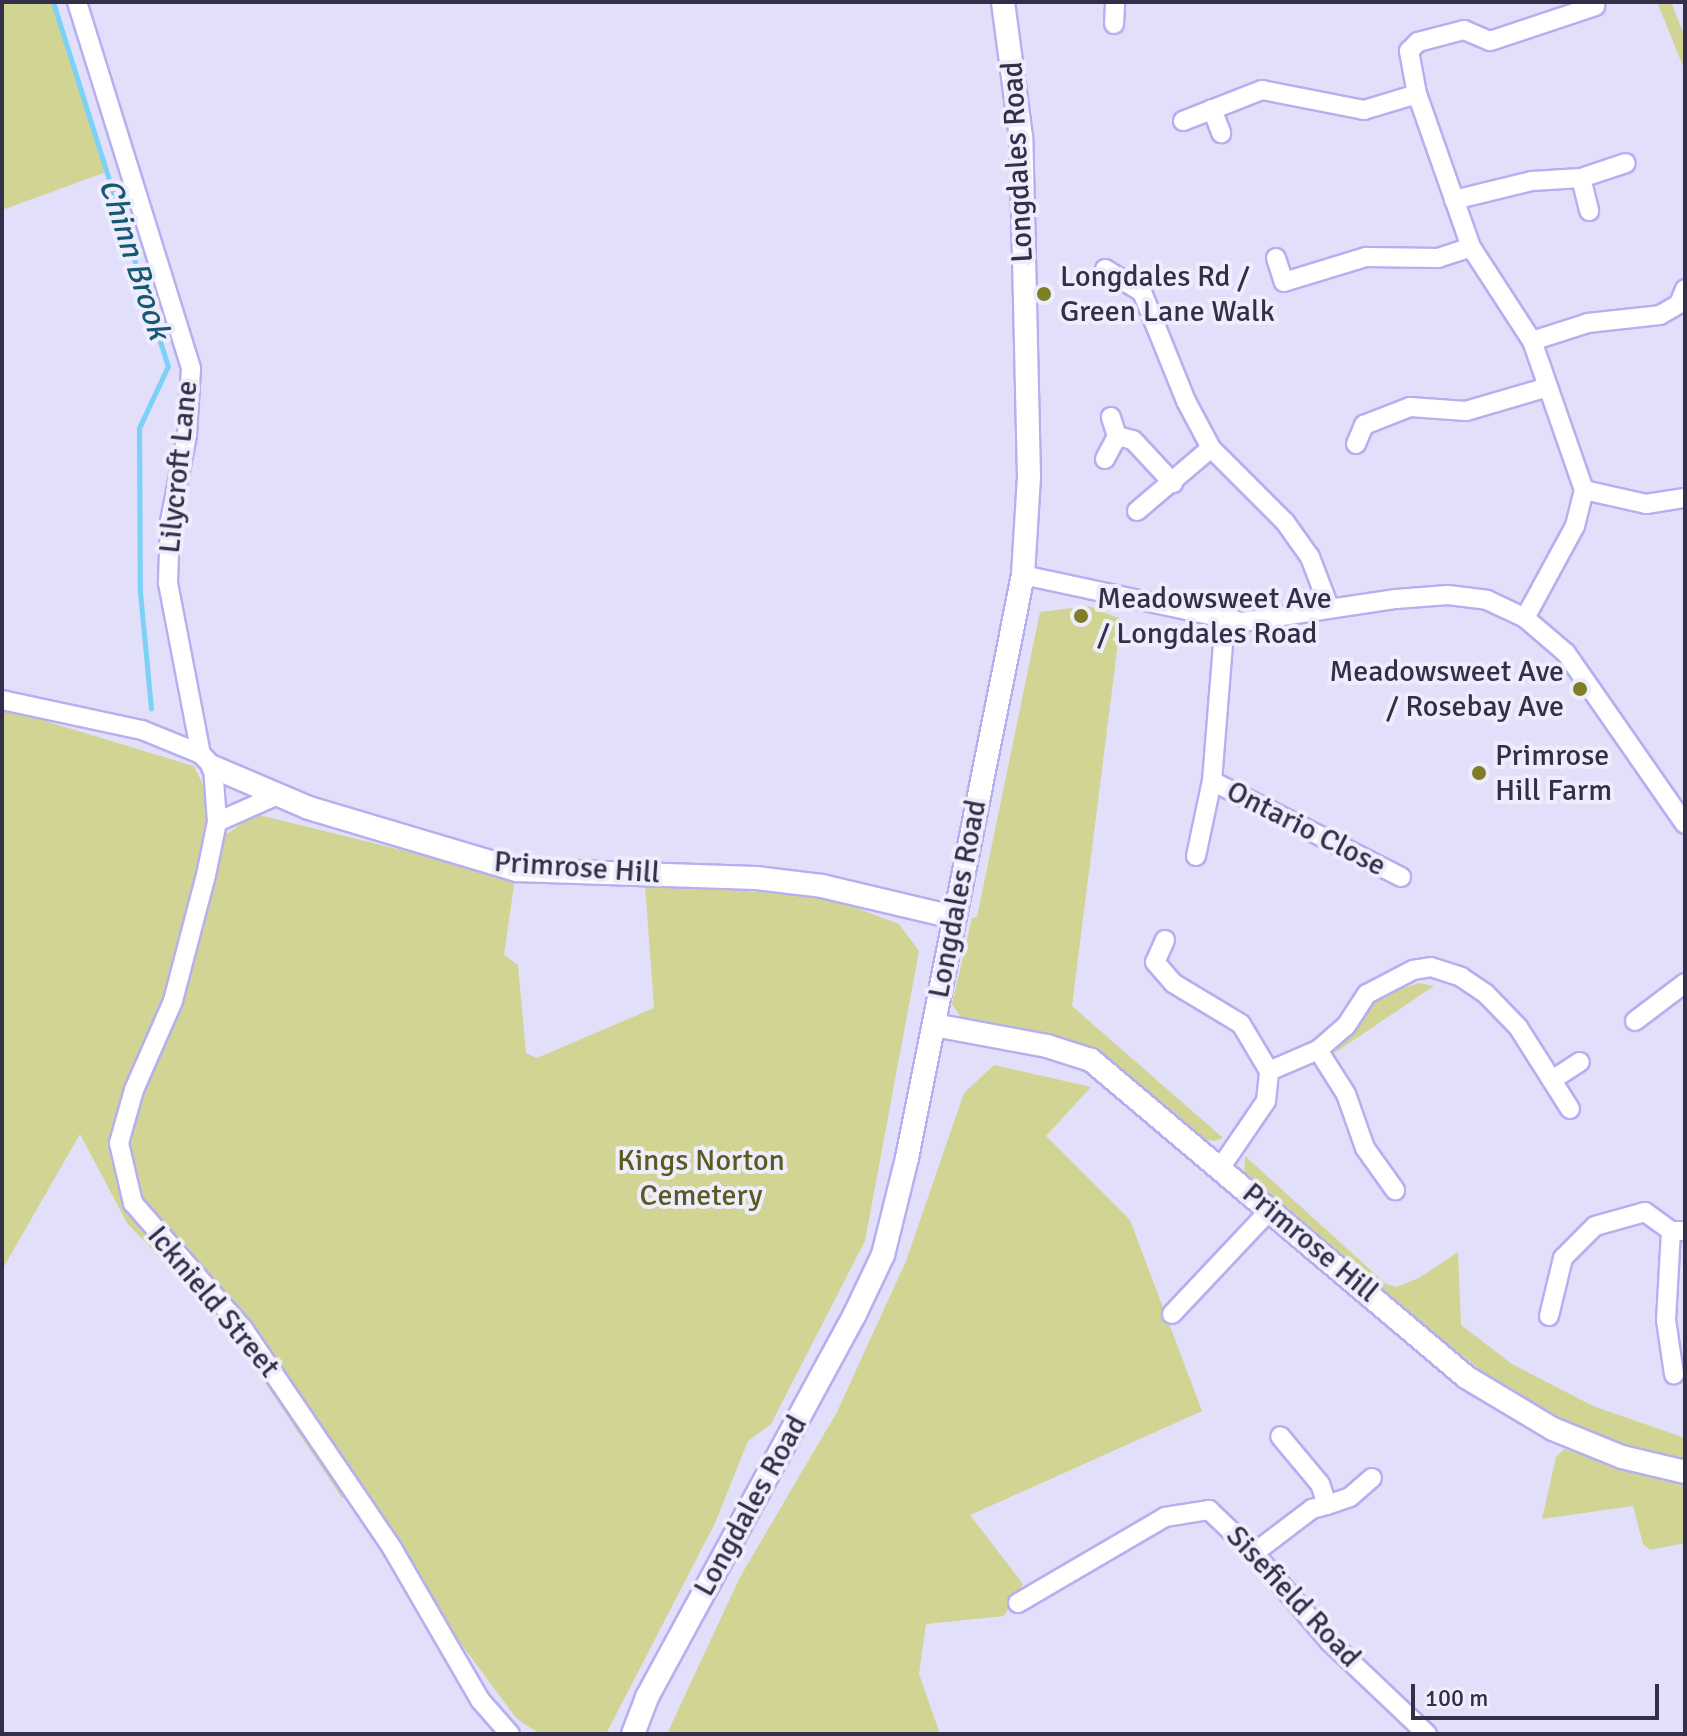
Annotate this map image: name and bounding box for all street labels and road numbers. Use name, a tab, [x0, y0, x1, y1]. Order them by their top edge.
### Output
street label: Longdales Road	[995, 61, 1041, 263]
street label: Lilycroft Lane	[152, 379, 206, 555]
street label: Ontario Close	[1220, 773, 1392, 885]
street label: Longdales Road	[921, 797, 995, 1001]
street label: Primrose Hill	[493, 844, 661, 892]
street label: Primrose Hill	[1235, 1176, 1385, 1310]
street label: Icknield Street	[139, 1219, 287, 1385]
street label: Longdales Road	[686, 1409, 816, 1603]
street label: Sisefield Road	[1218, 1519, 1368, 1675]

